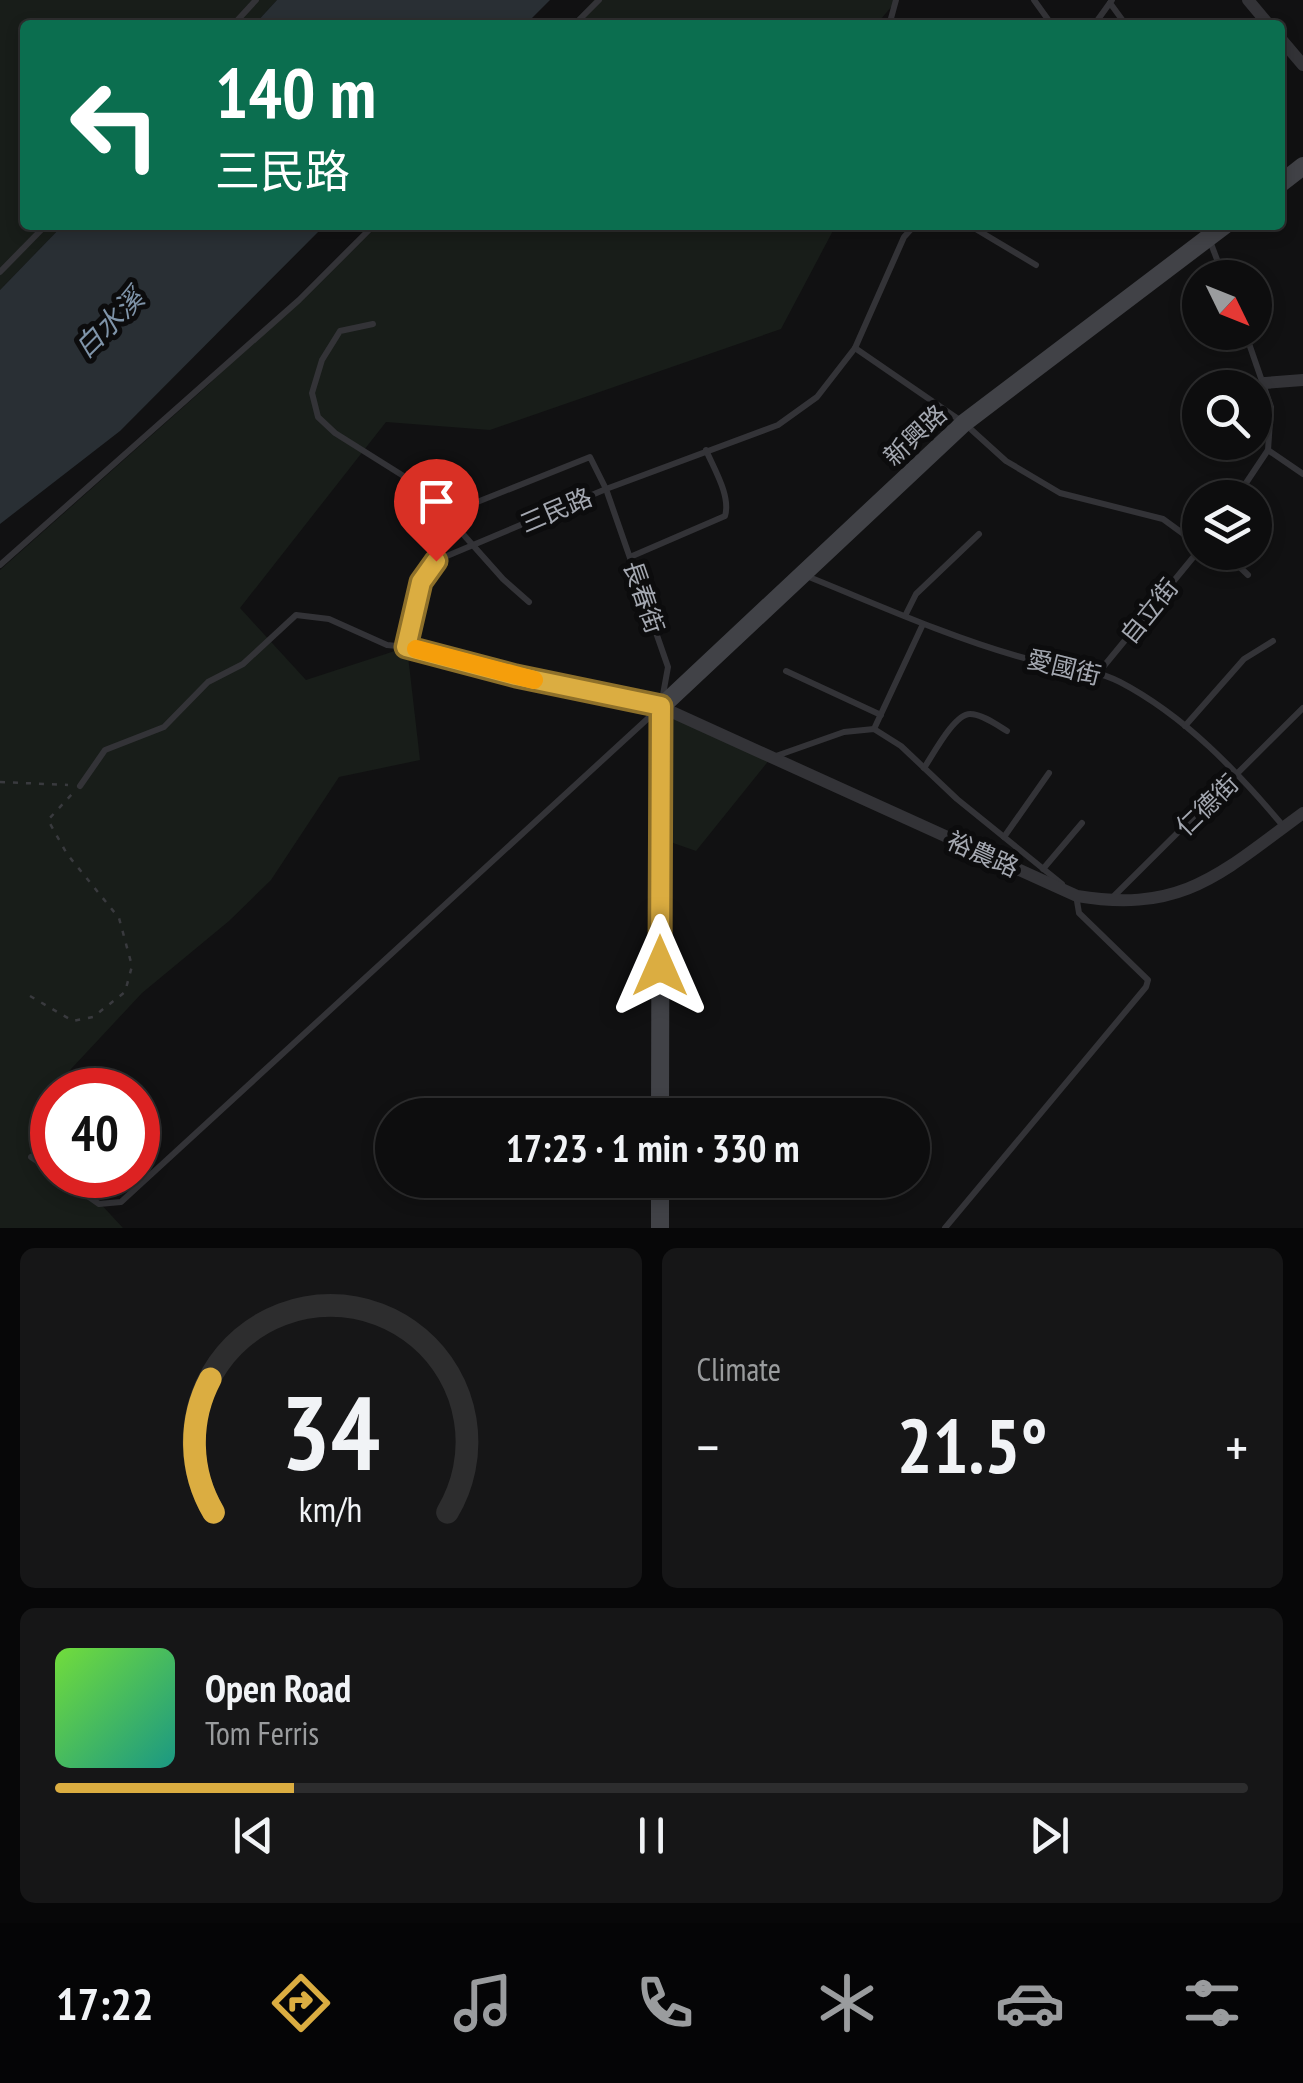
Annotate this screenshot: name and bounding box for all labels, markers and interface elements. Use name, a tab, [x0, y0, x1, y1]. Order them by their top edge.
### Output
text: 140 m	[215, 47, 376, 137]
icon: left	[50, 60, 180, 190]
text: 三民路	[215, 141, 350, 199]
north arrow	[1182, 260, 1272, 350]
map controls	[1182, 260, 1272, 570]
water label: 白水溪	[66, 277, 154, 365]
button: search	[1182, 370, 1272, 460]
street label: 新興路	[877, 398, 953, 472]
pin	[394, 459, 479, 562]
icon: arrive	[409, 474, 464, 529]
button: layers	[1182, 480, 1272, 570]
street label: 三民路	[515, 481, 597, 539]
street label: 長春街	[617, 556, 671, 638]
street label: 自立街	[1113, 572, 1185, 650]
street label: 愛國街	[1024, 642, 1104, 692]
street label: 仁德街	[1169, 767, 1245, 843]
street label: 裕農路	[942, 824, 1024, 884]
position arrow	[608, 914, 712, 1018]
speed limit sign: 40	[30, 1068, 160, 1198]
text: 17:23 · 1 min · 330 m	[506, 1123, 799, 1172]
text: Climate	[697, 1348, 781, 1390]
text: 34	[281, 1364, 380, 1499]
text: 21.5°	[897, 1397, 1048, 1494]
text: −	[697, 1411, 719, 1482]
text: +	[1225, 1411, 1248, 1482]
text: km/h	[299, 1486, 362, 1532]
text: Open Road	[205, 1663, 351, 1712]
text: Tom Ferris	[205, 1712, 319, 1754]
icon: previous	[226, 1808, 281, 1863]
icon: pause	[624, 1808, 679, 1863]
icon: next	[1022, 1808, 1077, 1863]
icon: directions	[266, 1968, 336, 2038]
icon: music	[448, 1968, 518, 2038]
icon: phone	[630, 1968, 700, 2038]
icon: climate	[812, 1968, 882, 2038]
icon: car	[995, 1968, 1065, 2038]
icon: filters	[1177, 1968, 1247, 2038]
text: 17:22	[56, 1974, 153, 2032]

